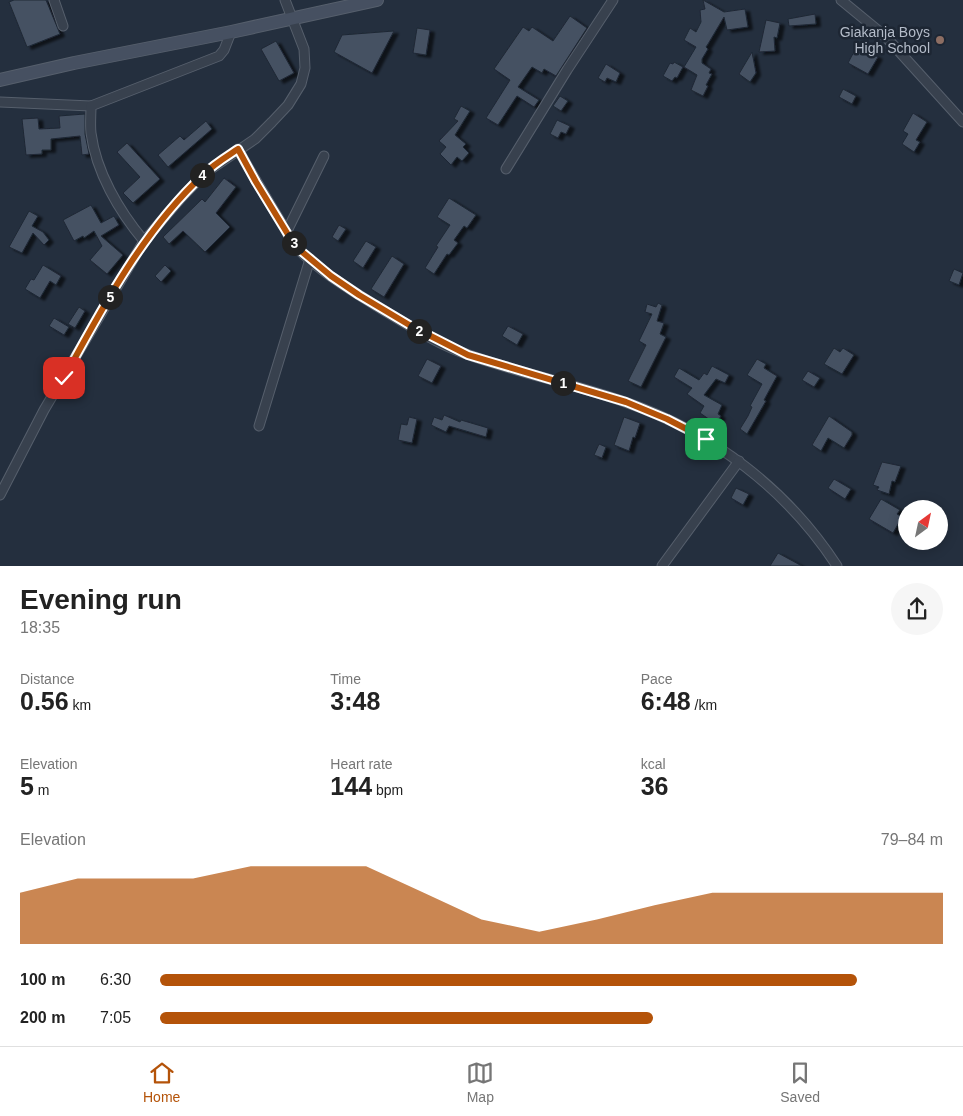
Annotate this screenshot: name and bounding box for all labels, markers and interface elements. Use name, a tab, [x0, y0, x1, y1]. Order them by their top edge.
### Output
place label: Giakanja Boys High School	[840, 24, 930, 56]
marker: Giakanja Boys High School	[934, 34, 946, 46]
pin: 4	[190, 162, 214, 188]
text: 4	[199, 167, 206, 183]
pin: 3	[282, 230, 306, 256]
text: 3	[291, 235, 298, 251]
pin: 5	[98, 284, 122, 310]
text: 5	[107, 289, 114, 305]
pin: 2	[406, 318, 432, 344]
text: 2	[416, 323, 423, 339]
pin	[43, 357, 85, 399]
icon: check	[50, 364, 78, 392]
pin: 1	[550, 370, 576, 396]
text: 1	[560, 375, 567, 391]
pin	[685, 418, 727, 460]
icon: arrive	[692, 425, 720, 453]
north arrow	[898, 500, 948, 550]
map controls	[898, 500, 948, 550]
button: share	[891, 583, 943, 635]
text: Evening run	[20, 584, 182, 615]
text: 18:35	[20, 619, 60, 636]
text: Distance	[20, 671, 74, 687]
text: Time	[330, 671, 361, 687]
text: Pace	[641, 671, 673, 687]
text: 0.56	[20, 687, 69, 715]
text: 3:48	[330, 687, 380, 715]
text: 6:48	[641, 687, 691, 715]
text: km	[69, 697, 91, 713]
text: /km	[691, 697, 717, 713]
text: Elevation	[20, 756, 78, 772]
text: Heart rate	[330, 756, 393, 772]
text: kcal	[641, 756, 666, 772]
text: 5	[20, 772, 34, 800]
text: 144	[330, 772, 372, 800]
text: 36	[641, 772, 668, 800]
text: m	[34, 782, 49, 798]
text: bpm	[372, 782, 403, 798]
text: Elevation	[20, 831, 86, 848]
text: 79–84 m	[881, 831, 943, 848]
text: 100 m	[20, 971, 65, 988]
text: 6:30	[100, 971, 131, 988]
text: 200 m	[20, 1009, 65, 1026]
text: 7:05	[100, 1009, 131, 1026]
tab: Home	[143, 1059, 180, 1105]
tab: Map	[466, 1059, 494, 1105]
tab: Saved	[780, 1059, 820, 1105]

